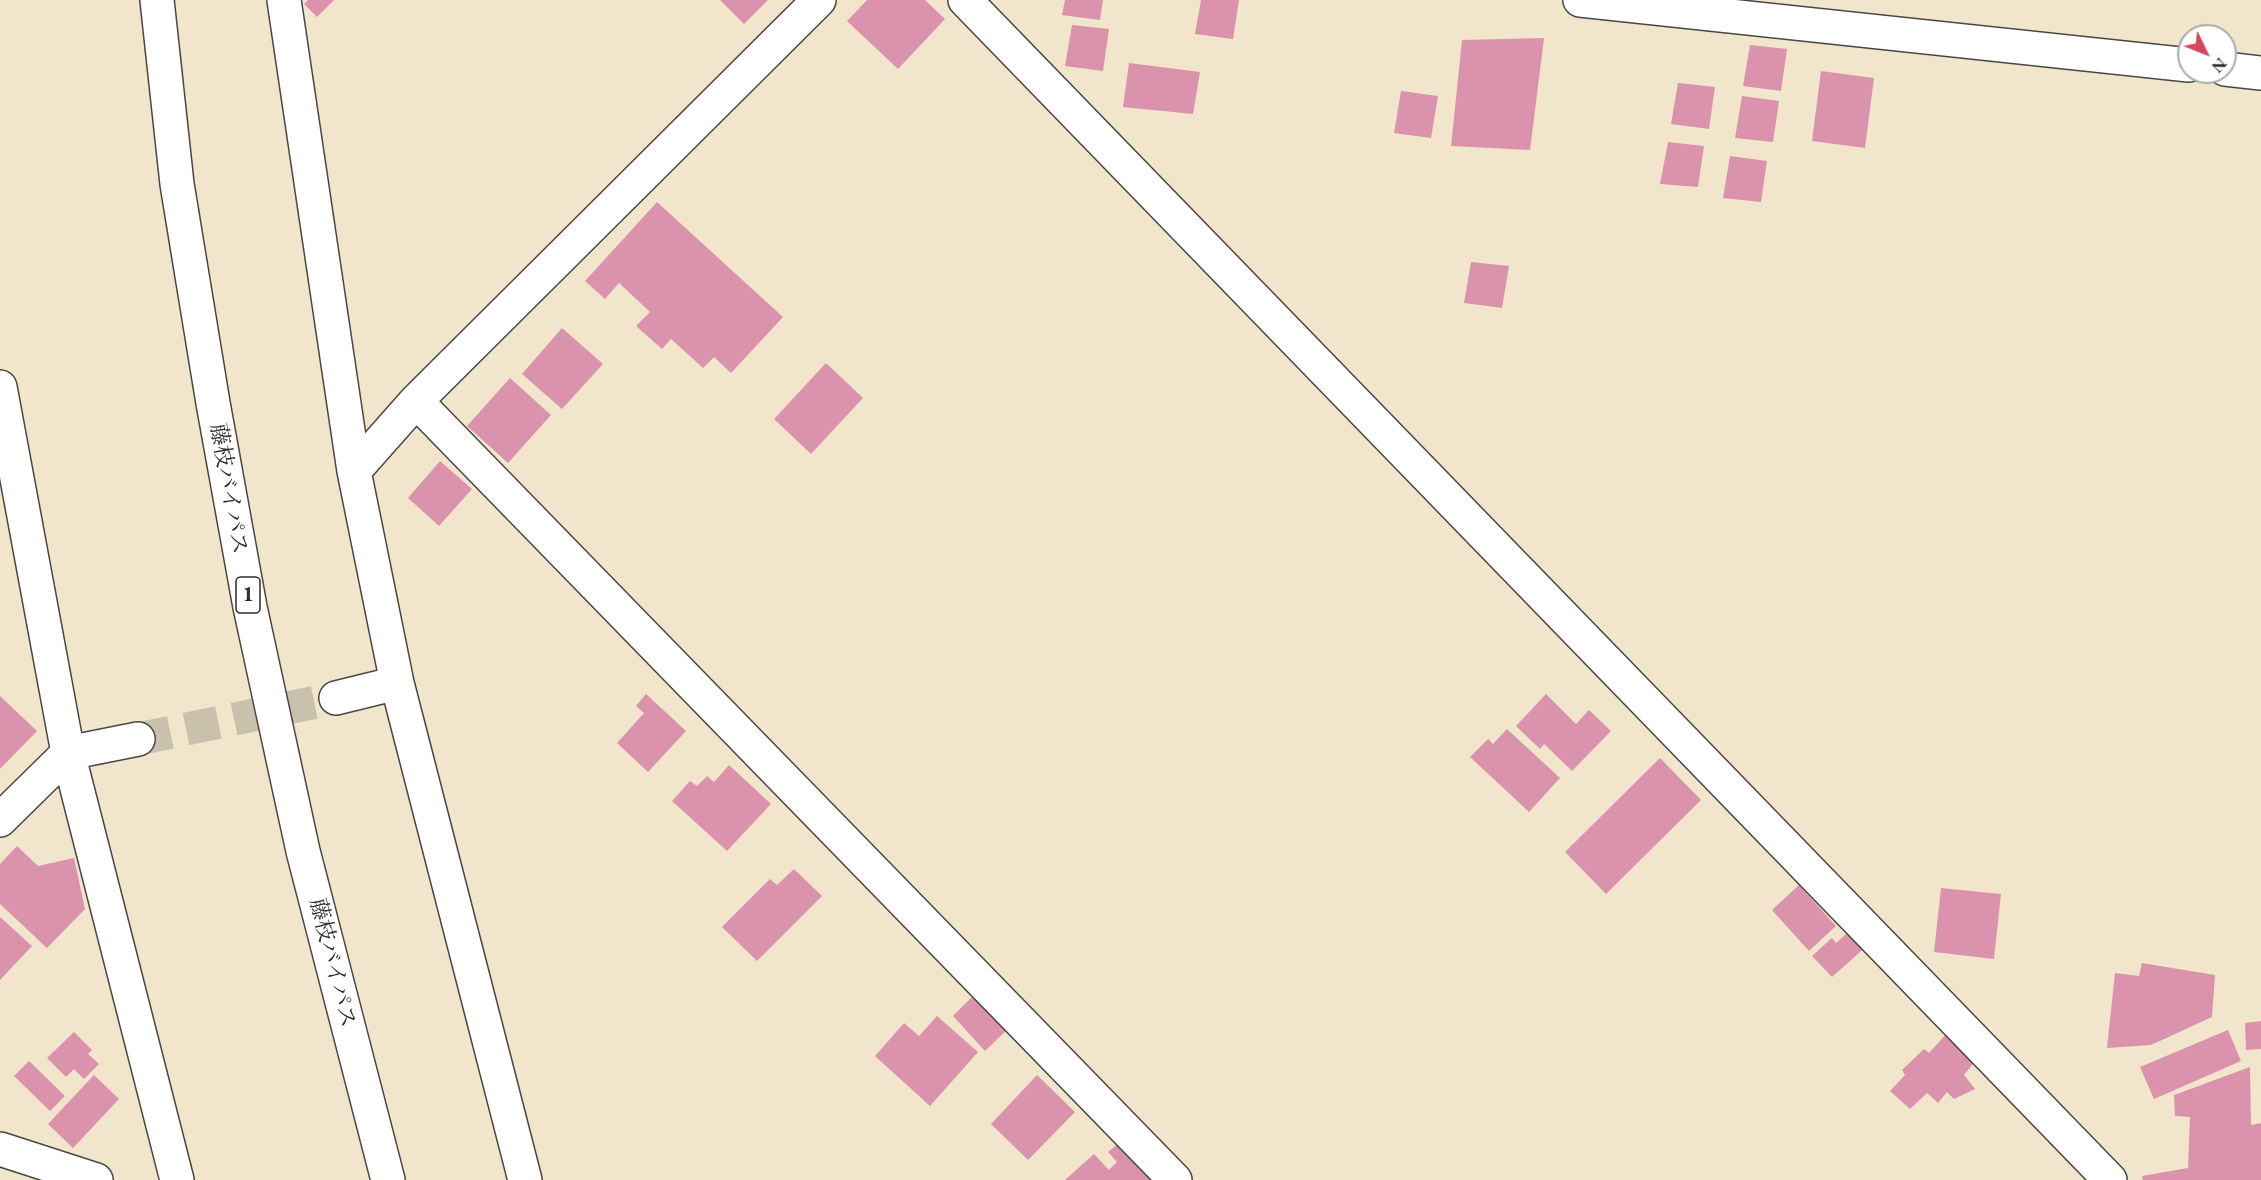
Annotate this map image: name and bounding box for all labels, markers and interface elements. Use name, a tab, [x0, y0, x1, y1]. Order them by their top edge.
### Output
north arrow	[2177, 24, 2237, 84]
text: N	[2207, 53, 2231, 77]
street label: 藤枝バイパス	[204, 422, 252, 556]
road number: 1	[236, 577, 260, 613]
street label: 藤枝バイパス	[303, 896, 361, 1030]

